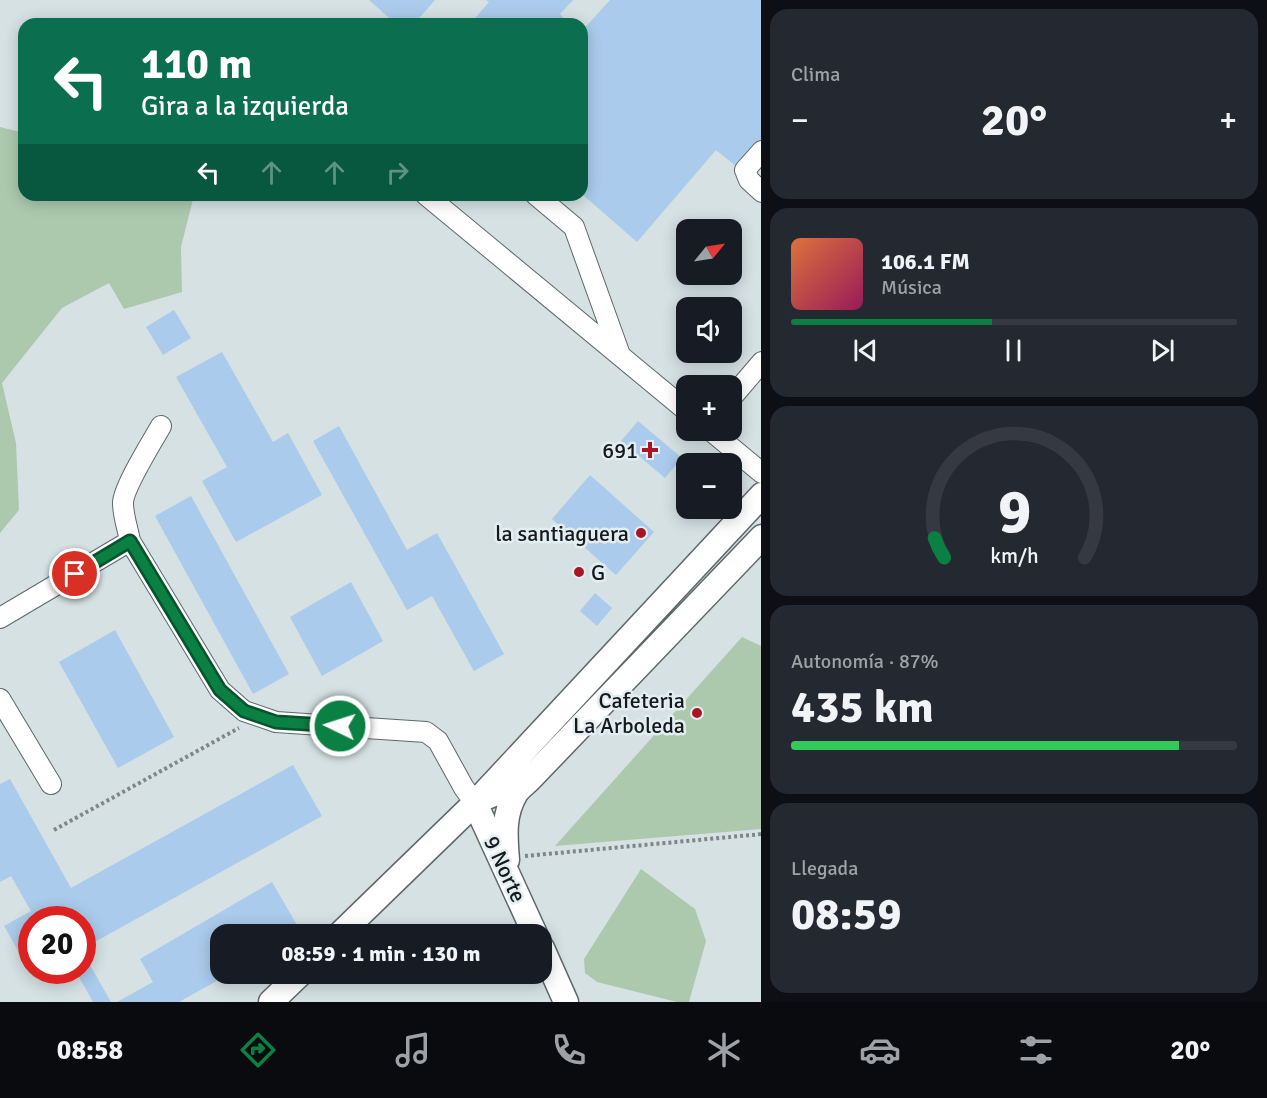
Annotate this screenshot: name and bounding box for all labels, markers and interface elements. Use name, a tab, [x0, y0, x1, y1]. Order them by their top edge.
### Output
text: 110 m	[141, 39, 252, 90]
icon: left	[42, 42, 120, 120]
text: Clima	[791, 62, 840, 87]
text: Gira a la izquierda	[141, 90, 349, 123]
text: 20°	[981, 93, 1047, 148]
text: −	[791, 100, 809, 141]
text: +	[1219, 100, 1237, 141]
icon: left	[192, 156, 225, 189]
icon: ahead	[255, 156, 288, 189]
icon: ahead	[318, 156, 351, 189]
icon: right	[381, 156, 414, 189]
north arrow	[676, 219, 742, 285]
map controls	[676, 219, 742, 519]
text: 106.1 FM	[881, 248, 970, 275]
text: Música	[881, 275, 942, 300]
button: sound	[676, 297, 742, 363]
icon: previous	[849, 334, 882, 367]
icon: pause	[997, 334, 1030, 367]
icon: next	[1146, 334, 1179, 367]
button: +	[676, 375, 742, 441]
place label: 691	[602, 437, 638, 464]
marker: 691	[643, 443, 657, 457]
button: −	[676, 453, 742, 519]
text: 9	[997, 473, 1031, 550]
place label: la santiaguera	[495, 520, 629, 547]
marker: la santiaguera	[634, 526, 648, 540]
text: km/h	[990, 543, 1038, 569]
pin	[49, 548, 100, 599]
icon: arrive	[58, 557, 91, 590]
place label: G	[591, 559, 605, 586]
marker: G	[572, 565, 586, 579]
text: Autonomía · 87%	[791, 649, 939, 674]
text: 435 km	[791, 680, 934, 735]
place label: Cafeteria La Arboleda	[573, 687, 685, 739]
position arrow	[308, 694, 372, 758]
marker: Cafeteria La Arboleda	[690, 706, 704, 720]
street label: 9 Norte	[478, 831, 532, 907]
text: Llegada	[791, 856, 858, 881]
text: 08:59	[791, 887, 901, 942]
speed limit sign: 20	[18, 906, 96, 984]
text: 08:59 · 1 min · 130 m	[281, 940, 481, 967]
icon: directions	[237, 1029, 279, 1071]
icon: music	[392, 1029, 434, 1071]
icon: phone	[548, 1029, 590, 1071]
icon: climate	[703, 1029, 745, 1071]
icon: car	[859, 1029, 901, 1071]
icon: filters	[1015, 1029, 1057, 1071]
text: 08:58	[57, 1034, 123, 1067]
text: 20°	[1170, 1034, 1210, 1067]

